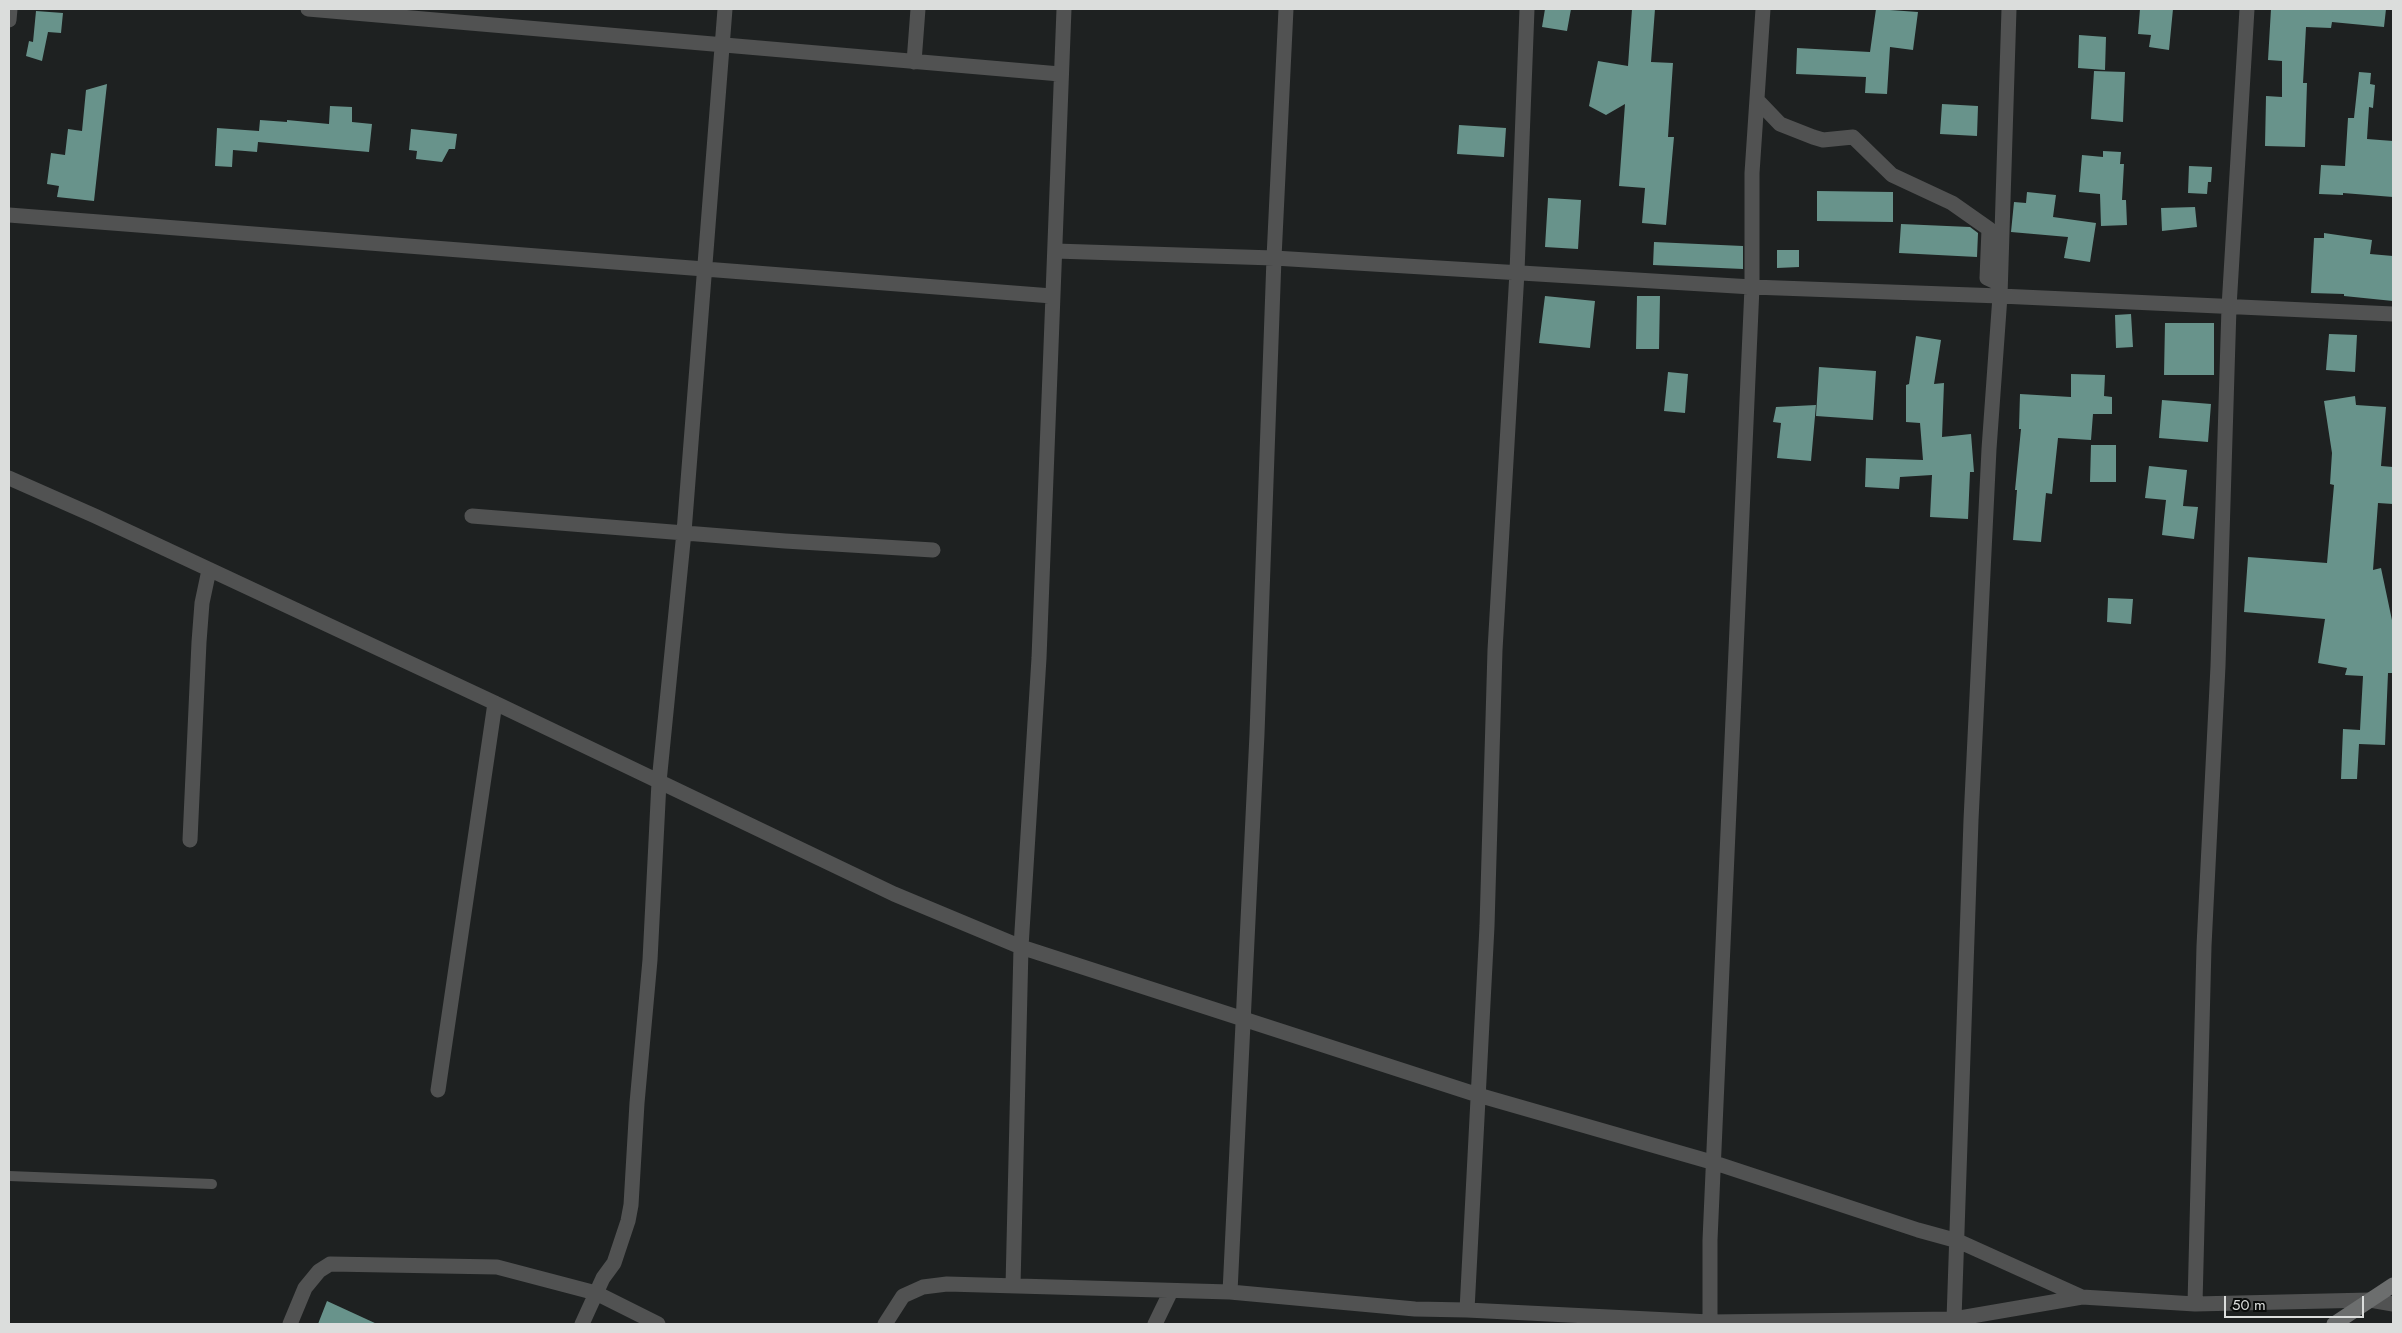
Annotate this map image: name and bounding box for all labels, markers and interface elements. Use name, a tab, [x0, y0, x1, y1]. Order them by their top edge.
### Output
scale bar	[2227, 1286, 2367, 1318]
text: 50 m	[2232, 1294, 2266, 1316]

